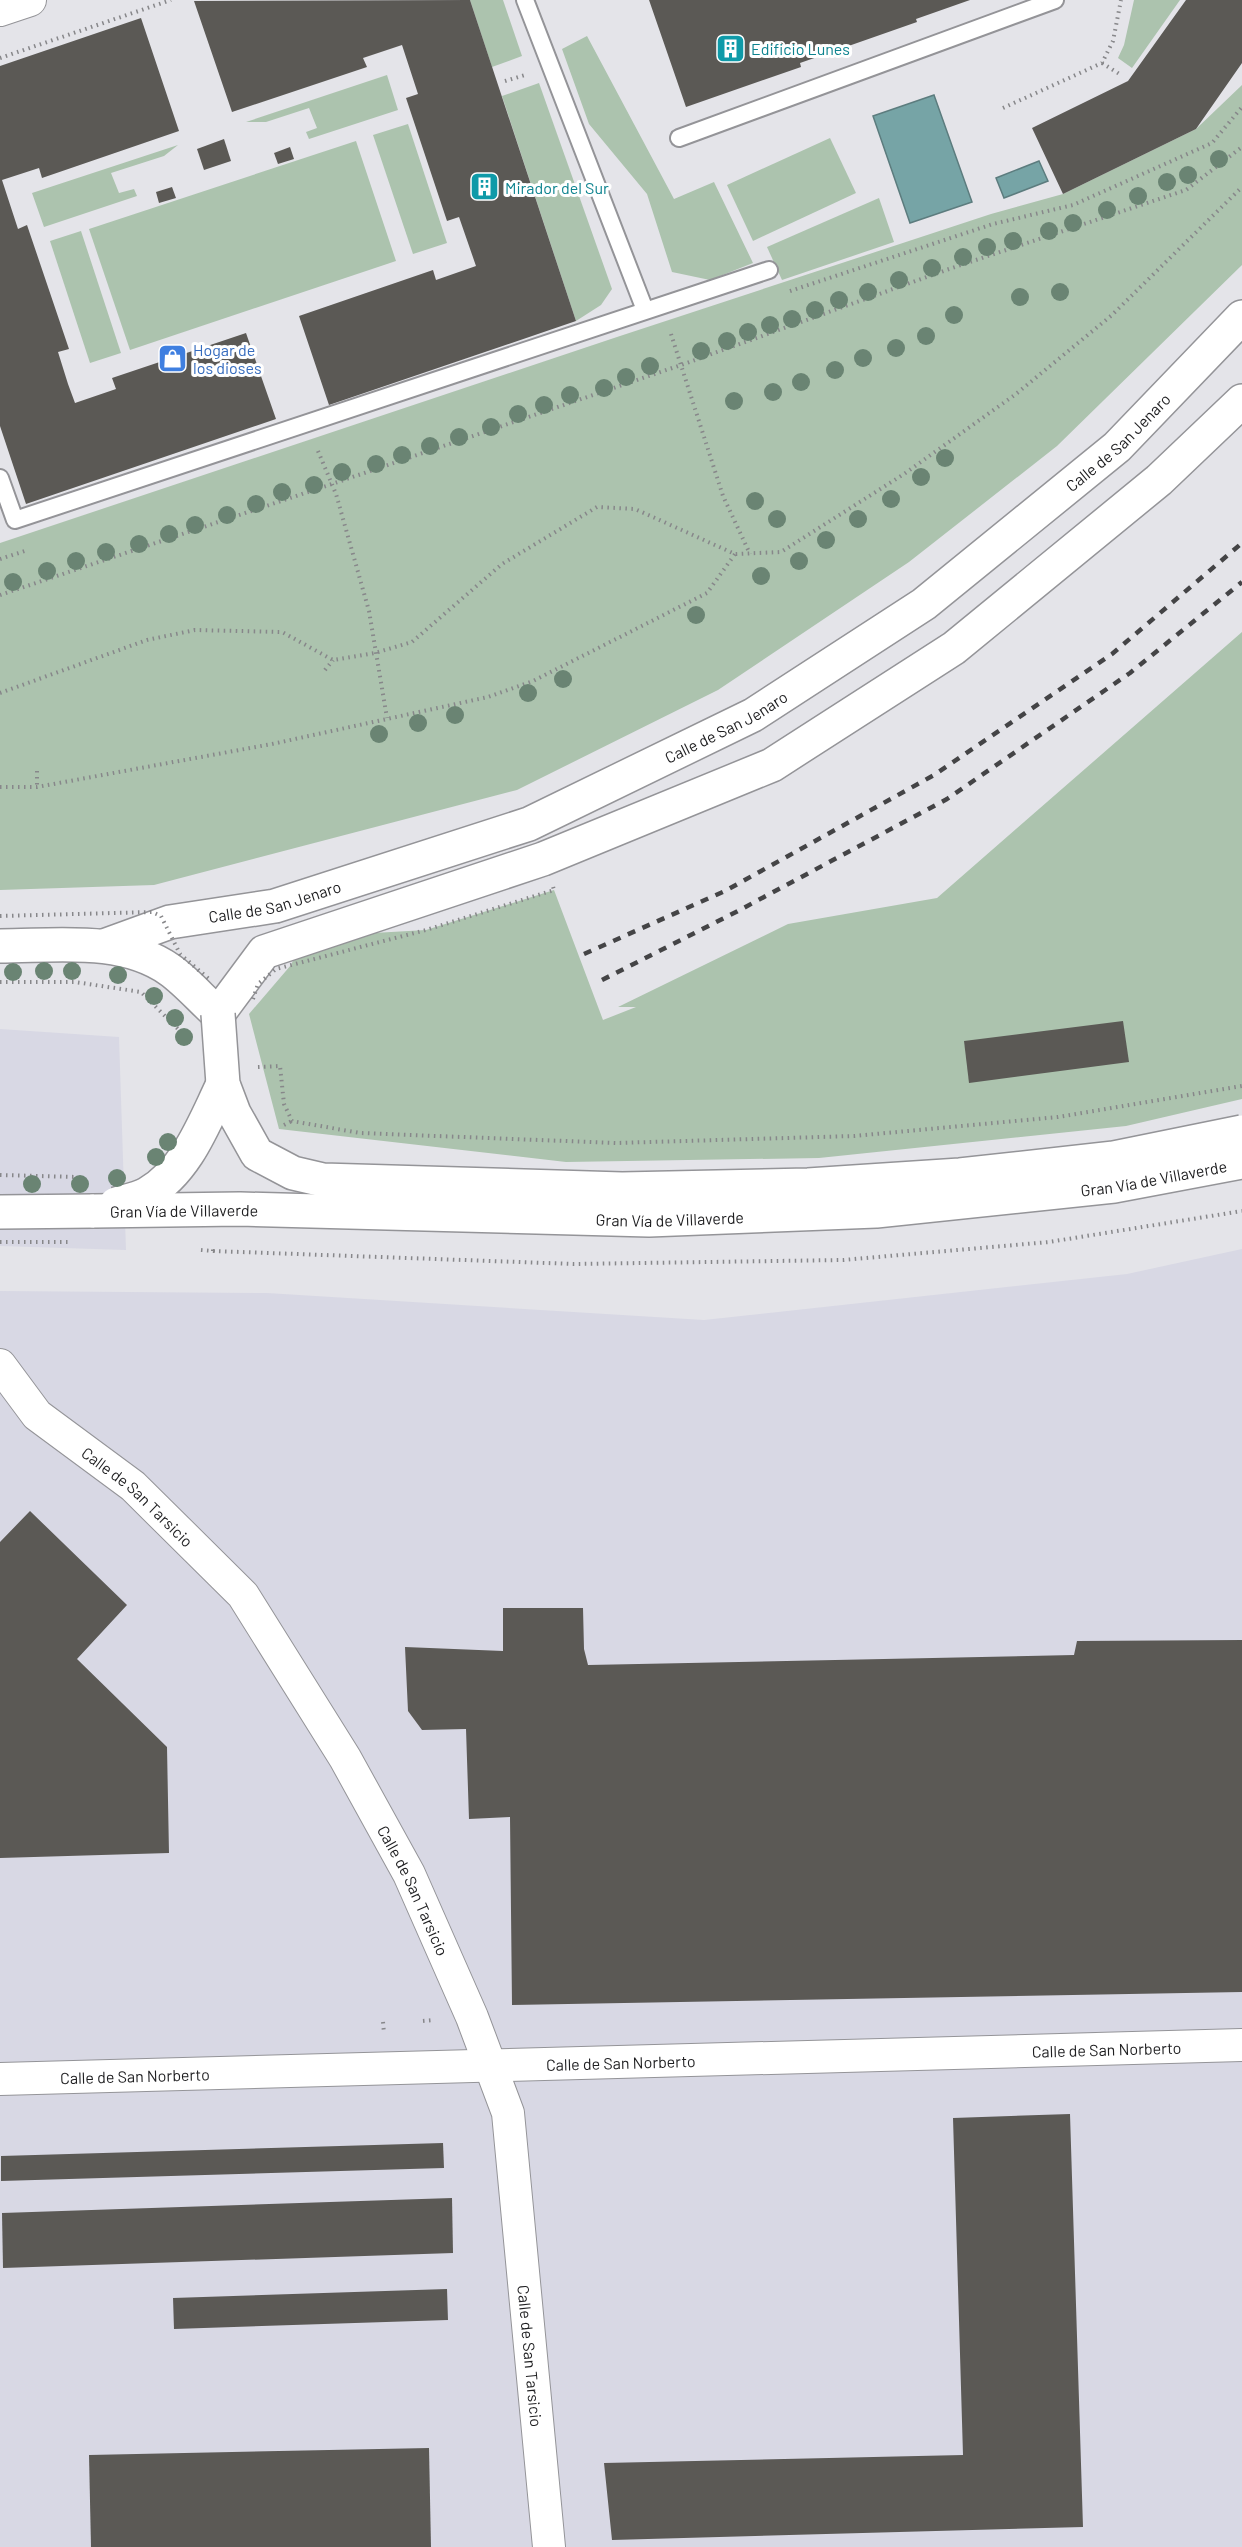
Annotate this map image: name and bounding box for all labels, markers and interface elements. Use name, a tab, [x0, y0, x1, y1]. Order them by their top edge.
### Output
building icon: Edificio Lunes	[714, 32, 746, 64]
place label: Edificio Lunes	[751, 39, 850, 58]
building icon: Mirador del Sur	[468, 171, 500, 203]
place label: Mirador del Sur	[505, 178, 609, 197]
place label: Hogar de los dioses	[193, 340, 262, 377]
shop icon: Hogar de los dioses	[156, 342, 188, 374]
street label: Calle de San Jenaro	[1061, 389, 1174, 495]
street label: Calle de San Jenaro	[661, 686, 790, 766]
street label: Calle de San Jenaro	[207, 876, 343, 926]
street label: Gran Vía de Villaverde	[1079, 1156, 1228, 1199]
street label: Gran Vía de Villaverde	[110, 1199, 258, 1220]
street label: Gran Vía de Villaverde	[595, 1207, 744, 1230]
street label: Calle de San Tarsicio	[78, 1442, 198, 1550]
street label: Calle de San Tarsicio	[374, 1822, 453, 1958]
street label: Calle de San Norberto	[1032, 2037, 1182, 2060]
street label: Calle de San Norberto	[546, 2050, 696, 2074]
street label: Calle de San Norberto	[60, 2064, 210, 2087]
street label: Calle de San Tarsicio	[515, 2284, 547, 2428]

